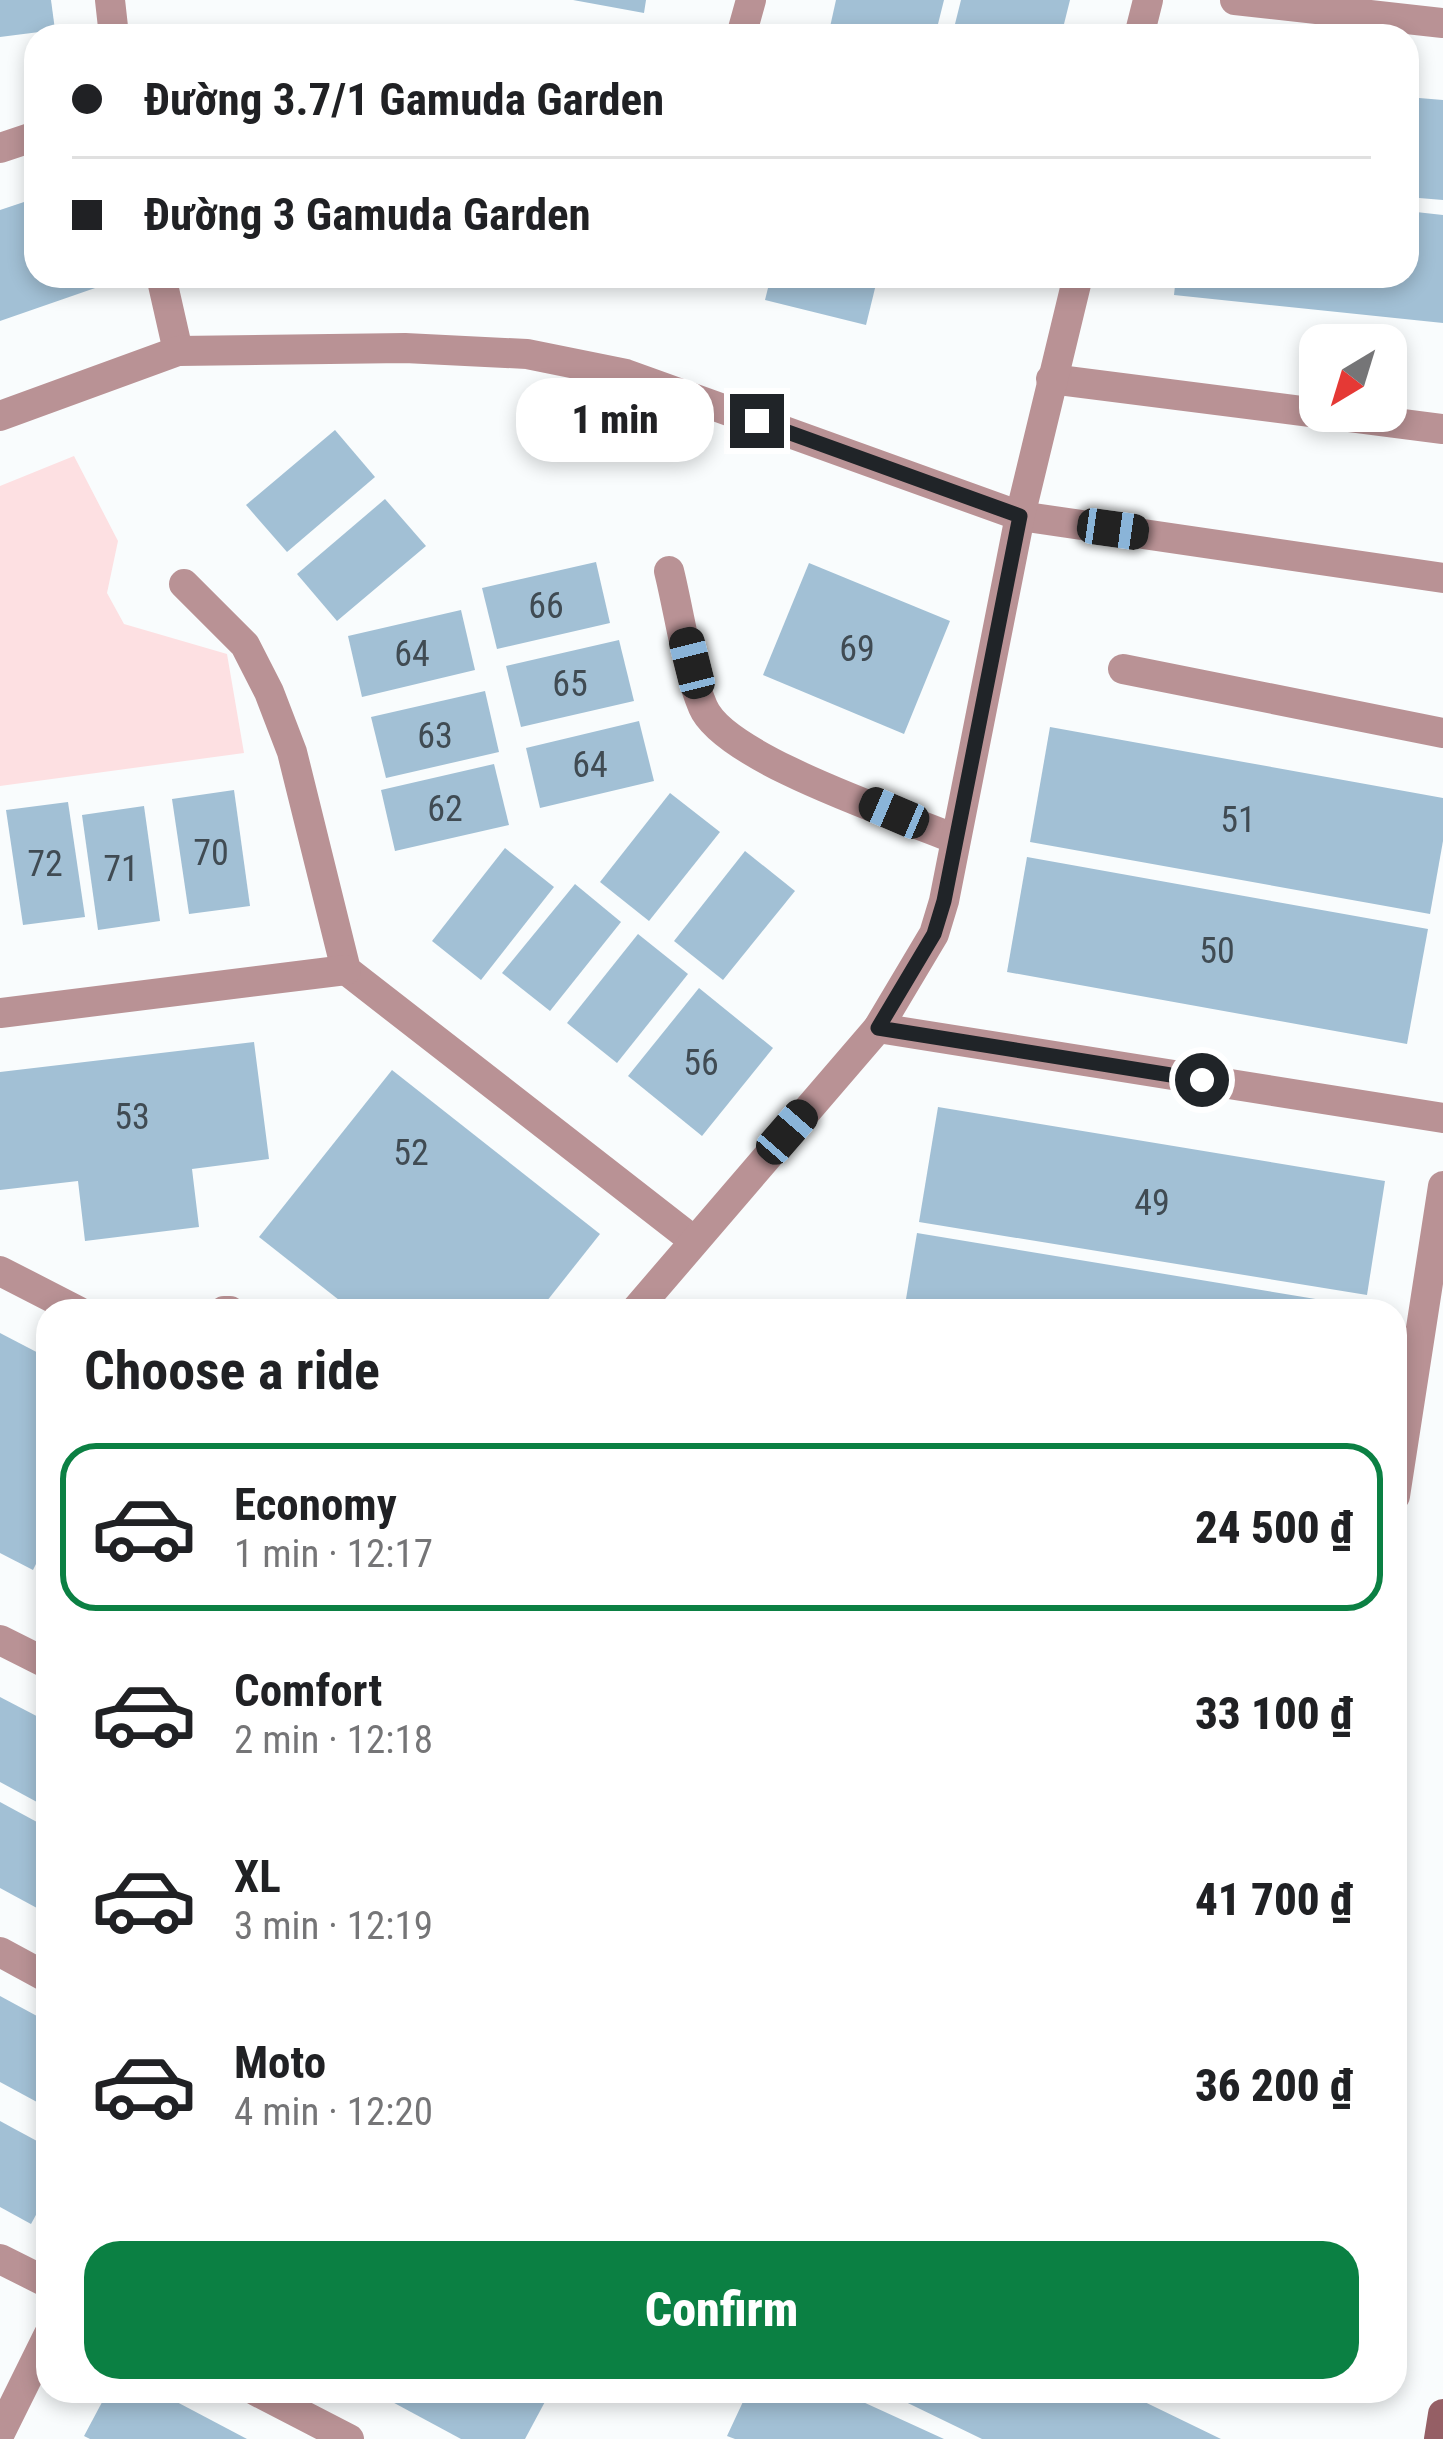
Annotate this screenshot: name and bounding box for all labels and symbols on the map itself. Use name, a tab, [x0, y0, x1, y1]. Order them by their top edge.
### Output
north arrow	[1299, 324, 1407, 432]
callout: 1 min	[517, 379, 715, 463]
route end	[730, 394, 784, 448]
car	[1075, 506, 1151, 552]
house number: 66	[528, 585, 564, 627]
car	[666, 624, 718, 702]
house number: 69	[839, 628, 875, 670]
house number: 64	[394, 633, 430, 675]
house number: 65	[552, 663, 588, 705]
house number: 63	[417, 715, 453, 757]
house number: 64	[572, 744, 608, 786]
car	[854, 782, 934, 844]
house number: 62	[427, 788, 463, 830]
house number: 51	[1220, 799, 1256, 841]
house number: 70	[193, 832, 229, 874]
house number: 72	[27, 843, 63, 885]
house number: 71	[103, 848, 139, 890]
house number: 50	[1199, 930, 1235, 972]
house number: 56	[683, 1042, 719, 1084]
route start	[1175, 1053, 1229, 1107]
car	[750, 1093, 824, 1171]
house number: 53	[114, 1096, 150, 1138]
house number: 52	[393, 1132, 429, 1174]
house number: 49	[1134, 1182, 1170, 1224]

